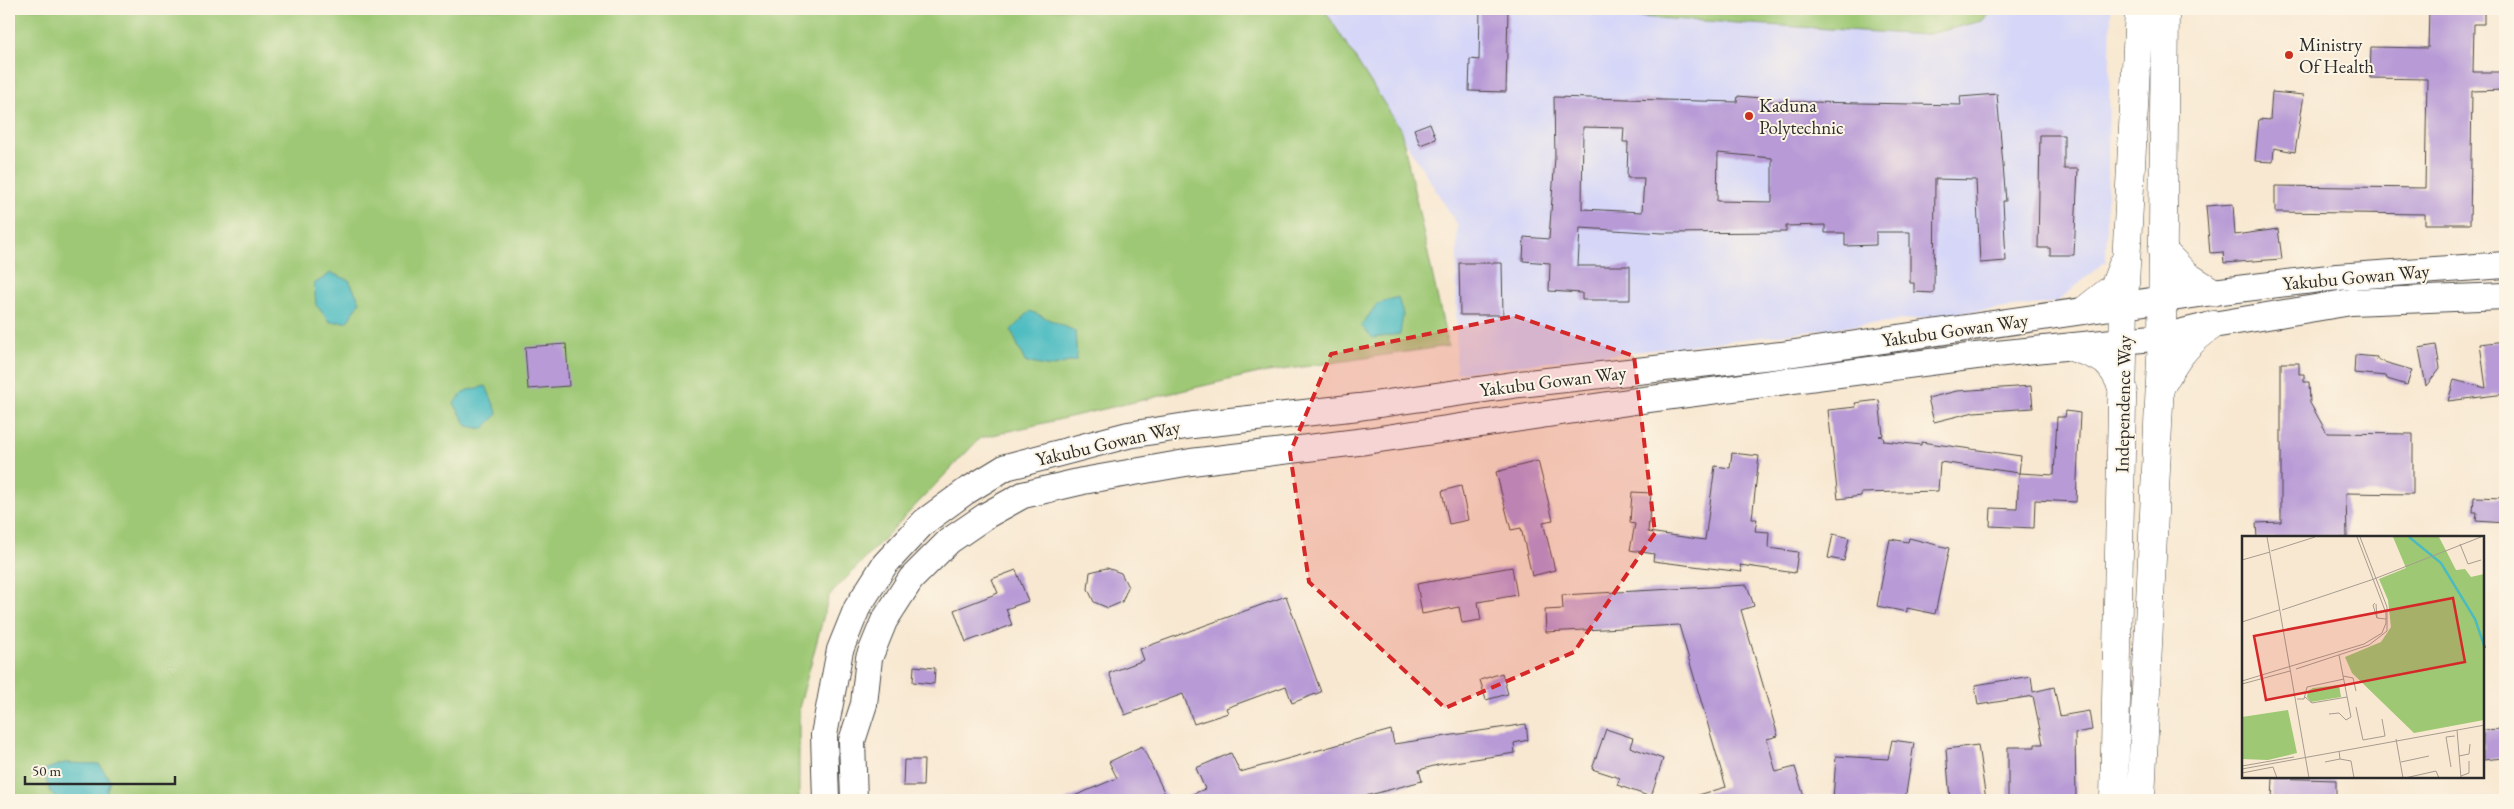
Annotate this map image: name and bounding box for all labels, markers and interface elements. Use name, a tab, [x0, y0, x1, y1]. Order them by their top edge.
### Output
place label: Ministry Of Health	[2299, 32, 2374, 79]
marker: Ministry Of Health	[2283, 49, 2295, 61]
place label: Kaduna Polytechnic	[1759, 93, 1844, 140]
marker: Kaduna Polytechnic	[1743, 110, 1755, 122]
street label: Yakubu Gowan Way	[2281, 258, 2431, 296]
street label: Yakubu Gowan Way	[1880, 307, 2030, 353]
street label: Independence Way	[2109, 334, 2137, 473]
street label: Yakubu Gowan Way	[1478, 360, 1628, 402]
street label: Yakubu Gowan Way	[1033, 414, 1183, 472]
inset map	[2242, 536, 2484, 779]
scale bar	[25, 754, 175, 786]
text: 50 m	[32, 761, 61, 780]

